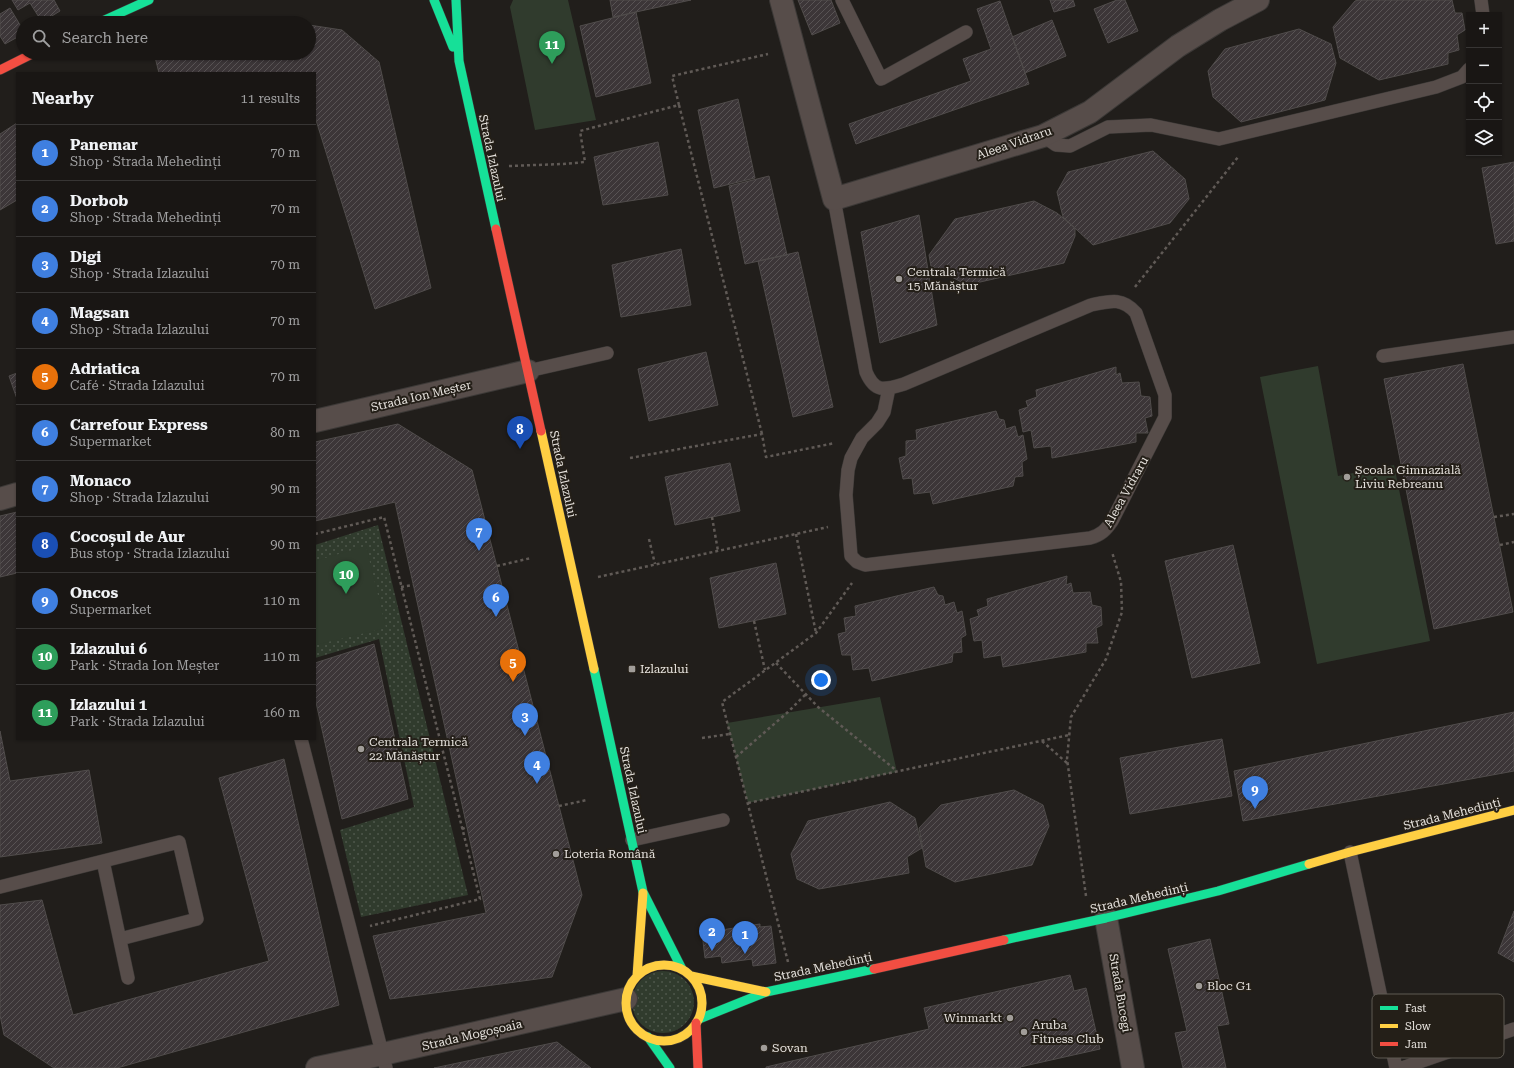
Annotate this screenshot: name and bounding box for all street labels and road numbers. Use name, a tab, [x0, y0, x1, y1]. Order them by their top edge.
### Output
street label: Strada Izlazului	[476, 113, 508, 203]
street label: Aleea Vidraru	[975, 123, 1054, 162]
street label: Strada Ion Meșter	[370, 378, 473, 415]
street label: Strada Izlazului	[547, 429, 579, 519]
street label: Aleea Vidraru	[1101, 454, 1151, 530]
street label: Strada Izlazului	[617, 745, 649, 835]
street label: Strada Mehedinți	[1402, 795, 1503, 834]
street label: Strada Mehedinți	[1089, 880, 1190, 917]
street label: Strada Mehedinți	[773, 950, 874, 985]
street label: Strada Bucegi	[1106, 953, 1134, 1034]
street label: Strada Mogoșoaia	[420, 1017, 524, 1054]

